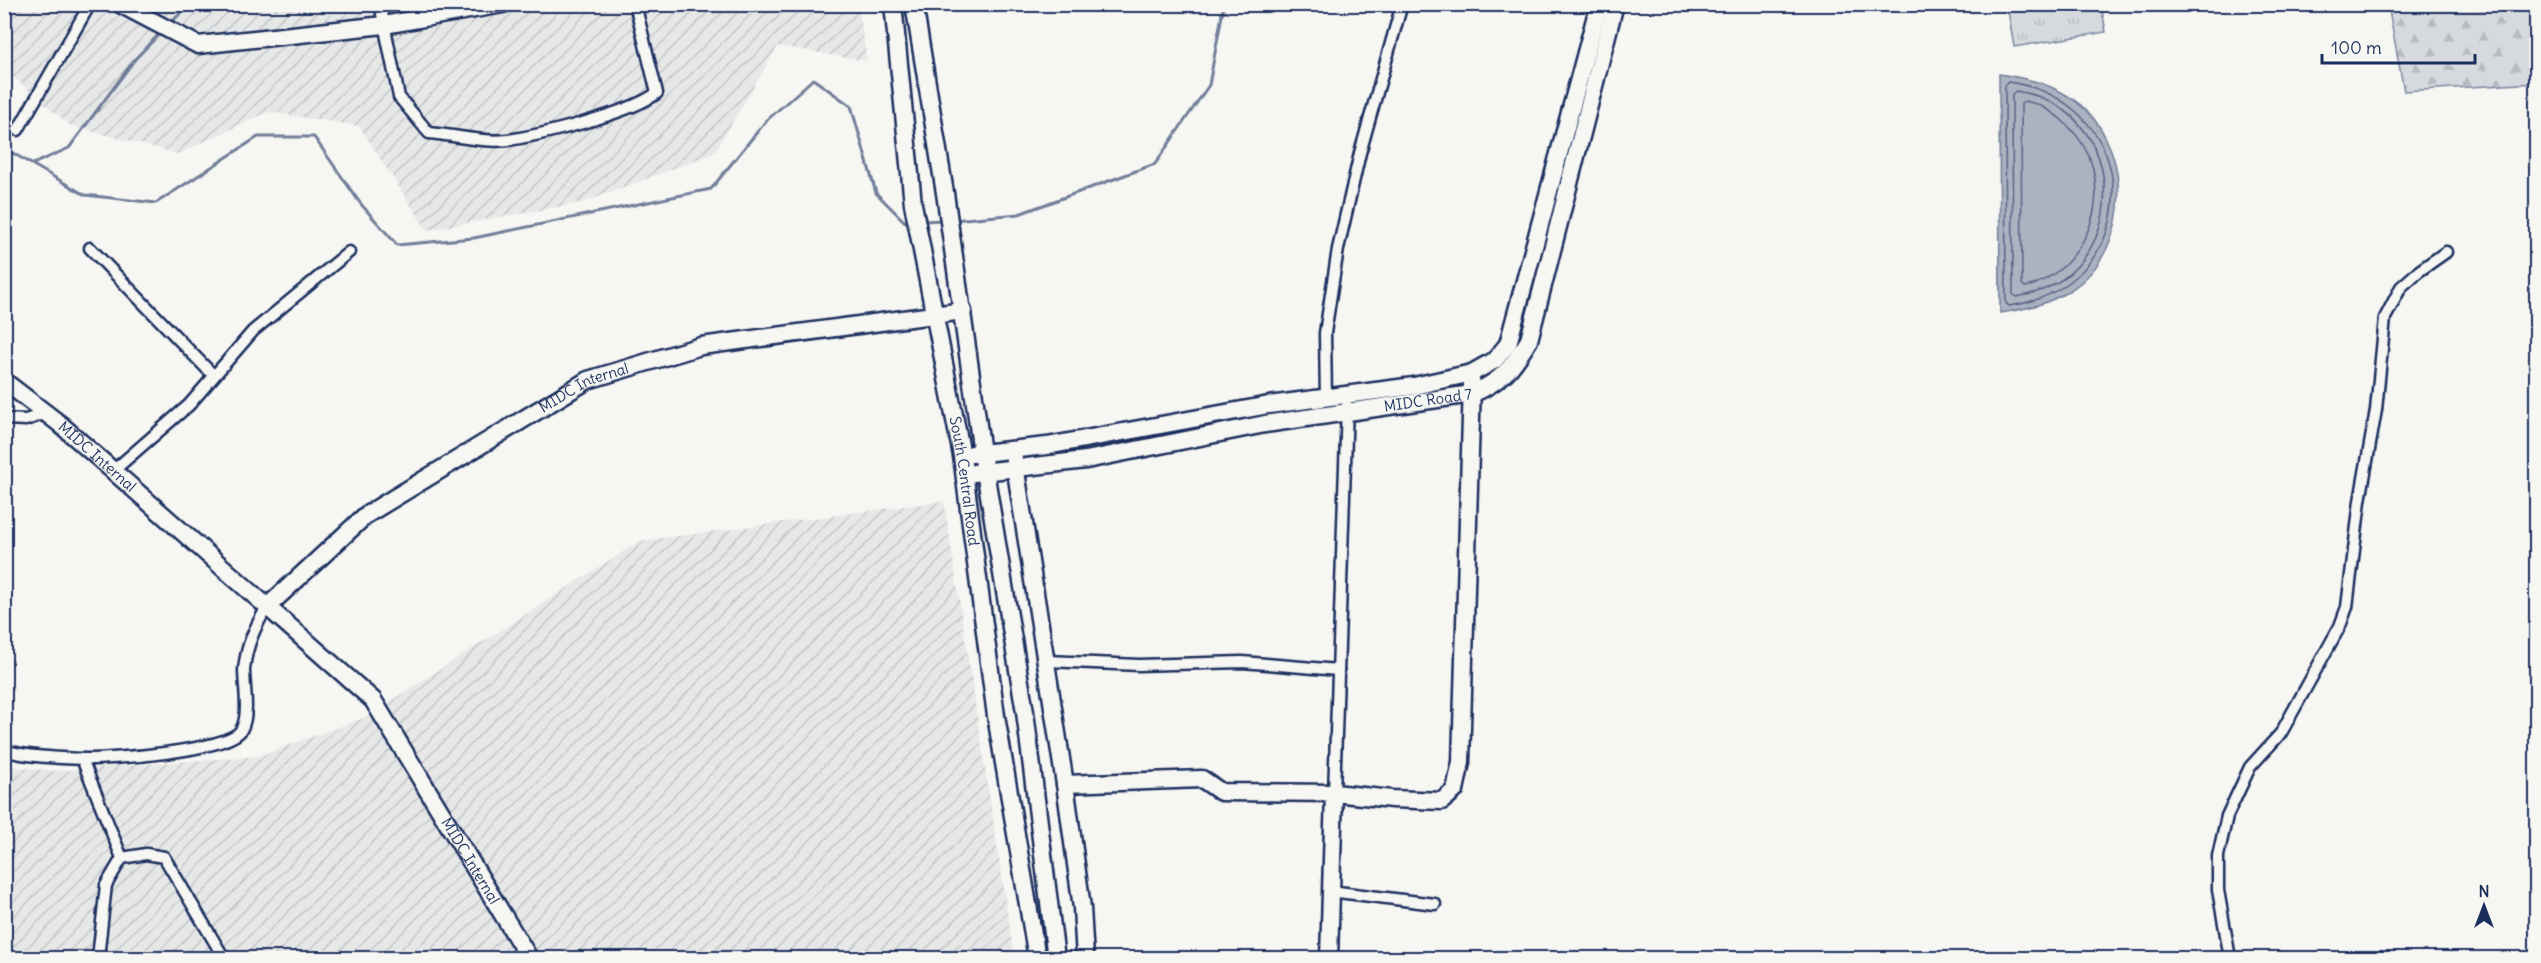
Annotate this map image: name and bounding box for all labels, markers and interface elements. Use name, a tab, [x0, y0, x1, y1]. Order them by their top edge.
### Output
scale bar	[2322, 27, 2475, 65]
text: 100 m	[2331, 36, 2382, 59]
street label: MIDC Internal	[535, 358, 631, 417]
street label: MIDC Road 7	[1383, 384, 1473, 416]
street label: South Central Road	[946, 415, 984, 547]
street label: MIDC Internal	[55, 417, 140, 496]
street label: MIDC Internal	[437, 814, 504, 907]
north arrow	[2454, 876, 2514, 936]
text: N	[2478, 881, 2490, 901]

